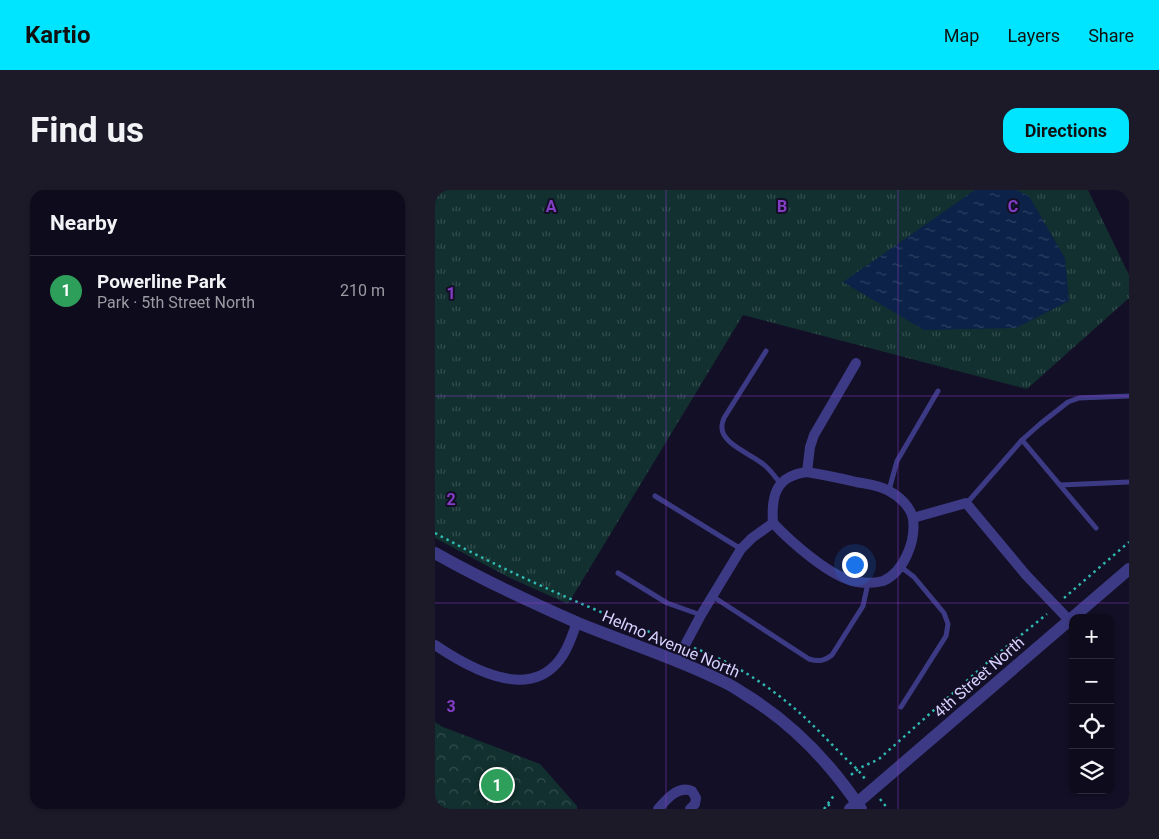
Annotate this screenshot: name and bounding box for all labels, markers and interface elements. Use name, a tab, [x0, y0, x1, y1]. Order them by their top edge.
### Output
text: Kartio	[25, 21, 91, 49]
text: Map	[944, 25, 979, 46]
text: Layers	[1007, 25, 1060, 46]
text: Share	[1088, 25, 1134, 46]
button: Directions	[1003, 108, 1129, 153]
text: Find us	[30, 110, 144, 151]
text: A	[546, 197, 557, 216]
text: B	[777, 197, 787, 216]
text: C	[1008, 197, 1018, 216]
text: Nearby	[50, 211, 117, 235]
text: Powerline Park	[97, 270, 226, 293]
text: 1	[61, 281, 71, 300]
text: 210 m	[340, 281, 385, 300]
text: 1	[446, 284, 456, 303]
text: Park · 5th Street North	[97, 293, 255, 312]
text: 2	[446, 490, 456, 509]
your location	[842, 552, 868, 578]
street label: Helmo Avenue North	[599, 606, 743, 682]
map controls	[1069, 614, 1114, 794]
button: +	[1069, 614, 1114, 659]
street label: 4th Street North	[930, 633, 1028, 721]
button: −	[1069, 659, 1114, 704]
text: 3	[446, 697, 456, 716]
button: locate	[1069, 704, 1114, 749]
button: layers	[1069, 749, 1114, 794]
pin: 1	[481, 766, 513, 804]

